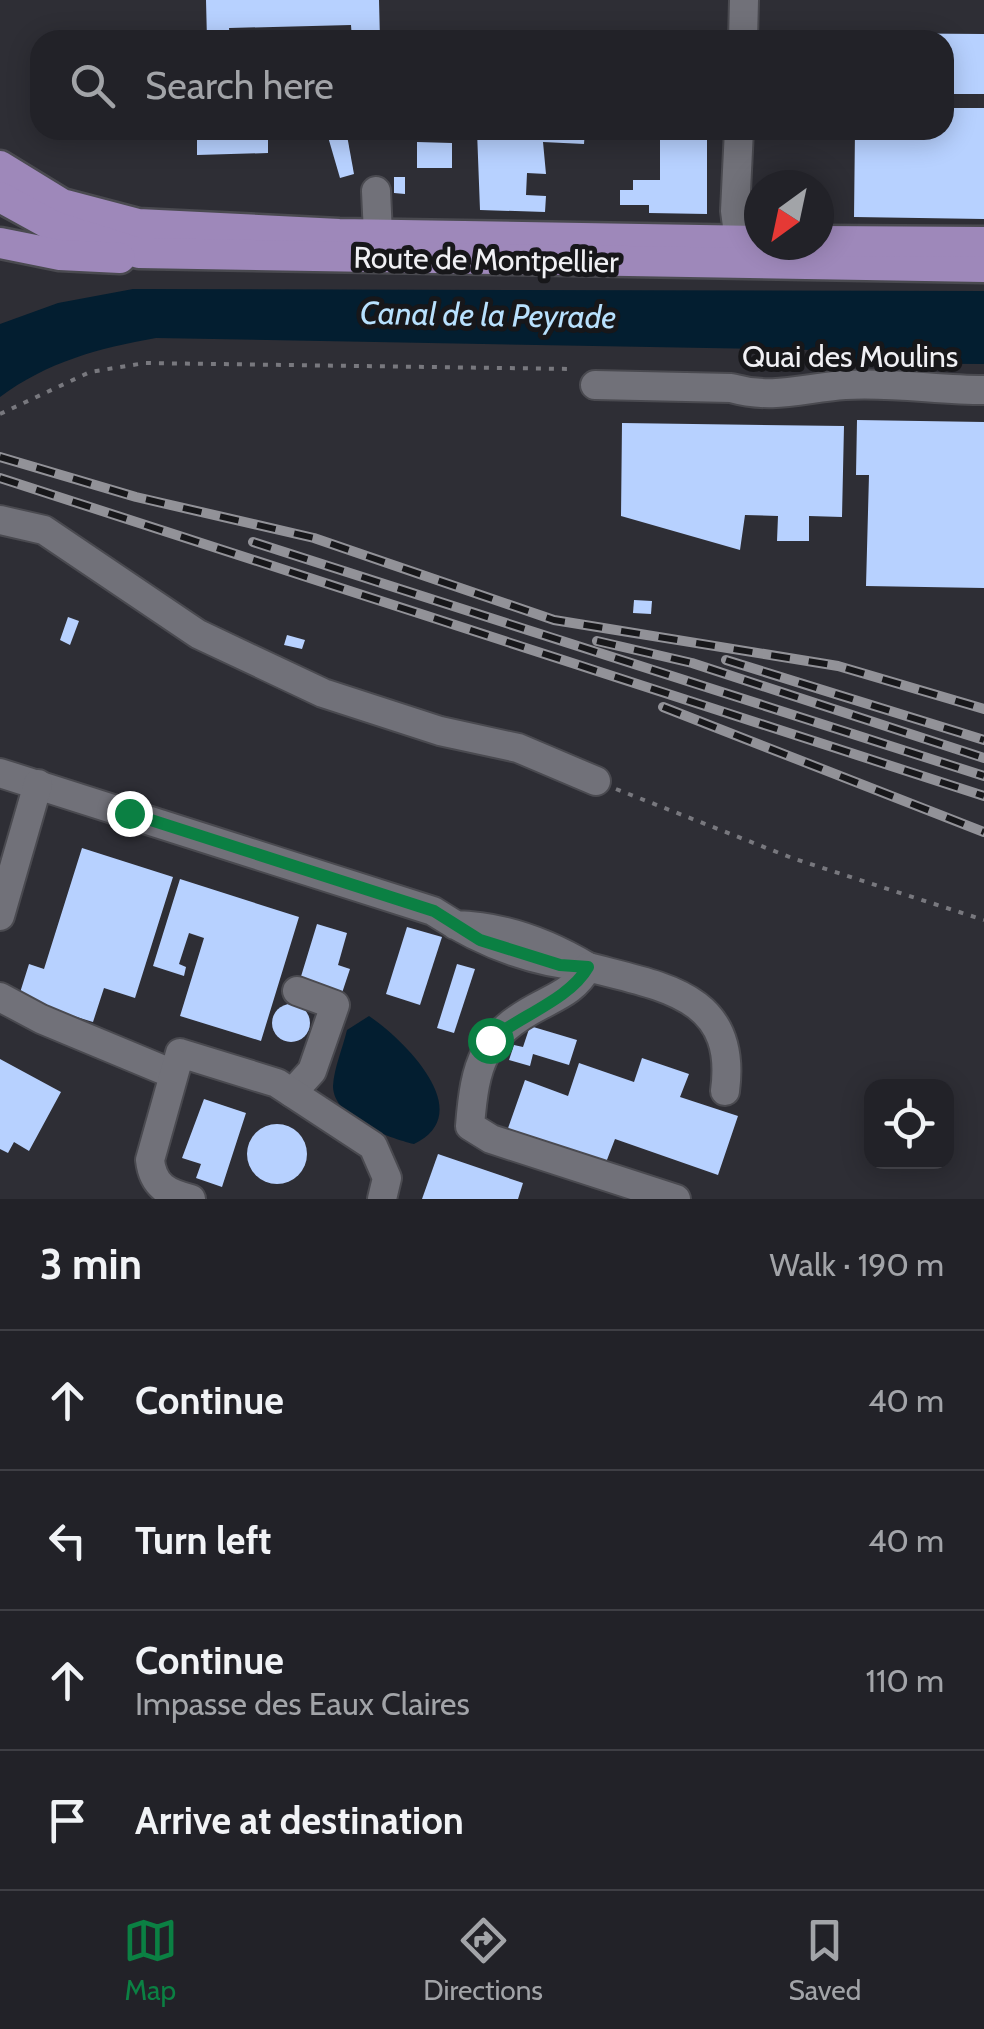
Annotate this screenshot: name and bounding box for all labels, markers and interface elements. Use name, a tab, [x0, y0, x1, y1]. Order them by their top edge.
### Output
search box	[30, 30, 954, 140]
icon: search	[65, 58, 120, 113]
text: Search here	[145, 62, 334, 109]
north arrow	[744, 170, 834, 260]
street label: Route de Montpellier	[353, 239, 619, 280]
water label: Canal de la Peyrade	[360, 293, 617, 336]
street label: Quai des Moulins	[742, 338, 958, 375]
route end	[107, 791, 153, 837]
route start	[468, 1018, 514, 1064]
map controls	[864, 1079, 954, 1169]
button: locate	[864, 1079, 954, 1169]
text: 3 min	[40, 1238, 142, 1290]
text: Walk · 190 m	[770, 1245, 944, 1284]
icon: ahead	[40, 1373, 95, 1428]
text: Continue	[135, 1377, 284, 1424]
text: 40 m	[868, 1381, 944, 1420]
icon: left	[40, 1513, 95, 1568]
text: Turn left	[135, 1517, 271, 1564]
text: 40 m	[868, 1521, 944, 1560]
text: Continue	[135, 1637, 284, 1684]
icon: ahead	[40, 1653, 95, 1708]
text: 110 m	[866, 1661, 944, 1700]
text: Impasse des Eaux Claires	[135, 1684, 470, 1723]
icon: arrive	[40, 1793, 95, 1848]
text: Arrive at destination	[135, 1797, 464, 1844]
tab: Map	[123, 1913, 178, 2007]
tab: Directions	[423, 1913, 543, 2007]
tab: Saved	[789, 1913, 861, 2007]

